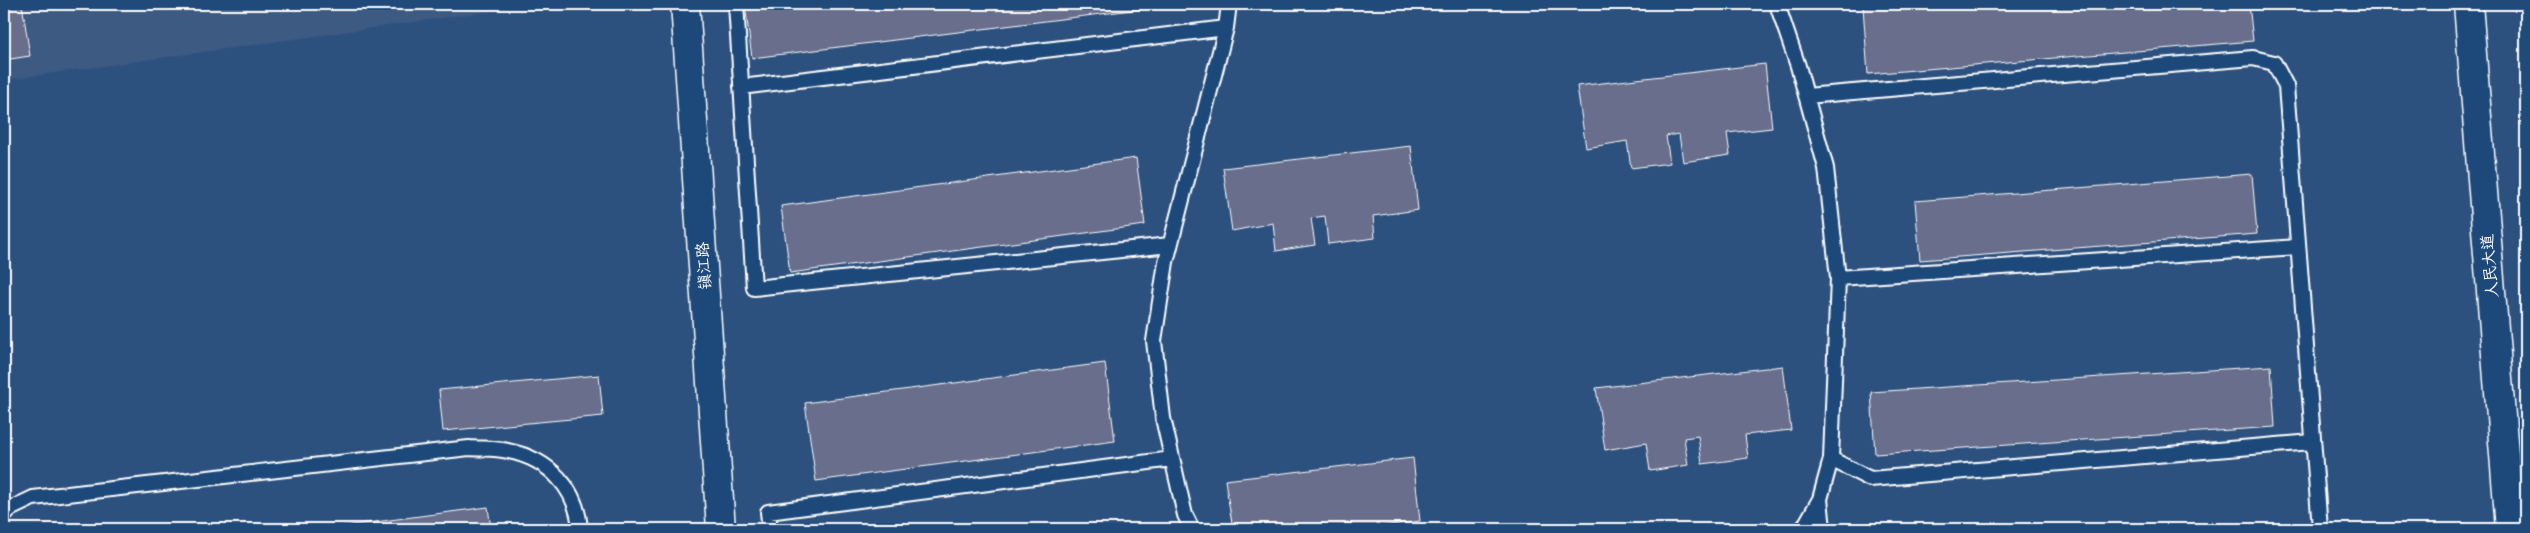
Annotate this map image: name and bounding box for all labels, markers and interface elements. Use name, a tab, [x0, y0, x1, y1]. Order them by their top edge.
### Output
street label: 人民大道	[2477, 233, 2504, 299]
street label: 镇江路	[692, 241, 717, 291]

